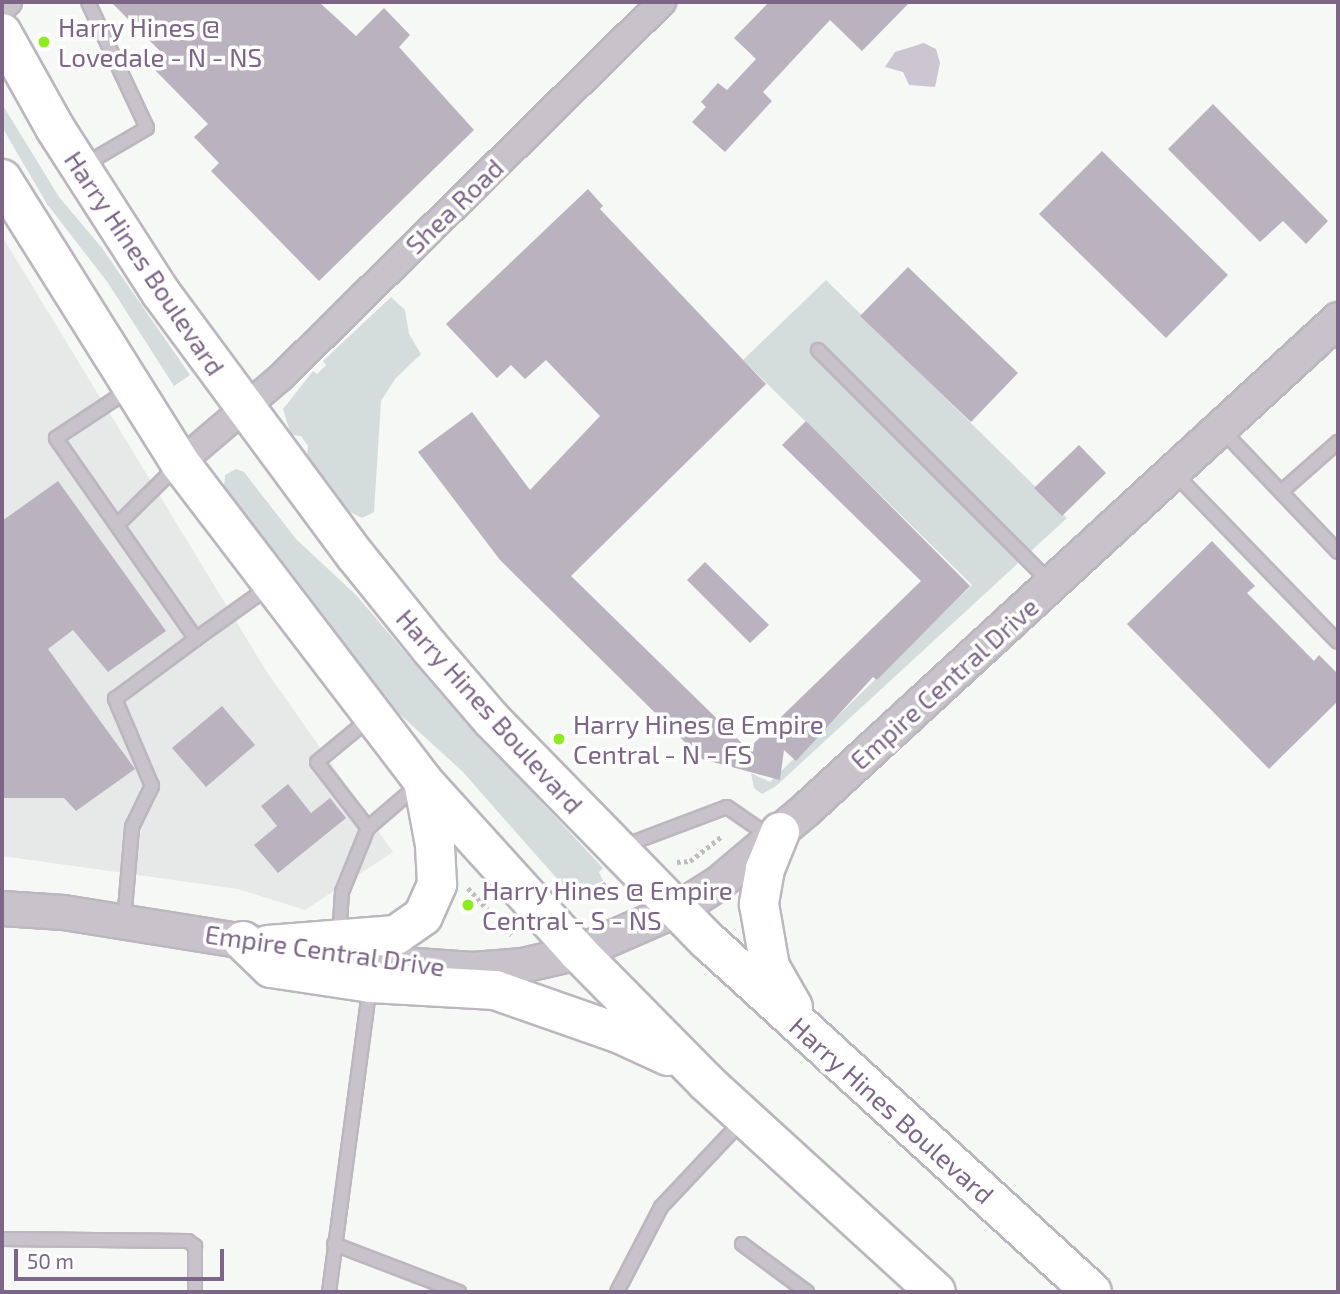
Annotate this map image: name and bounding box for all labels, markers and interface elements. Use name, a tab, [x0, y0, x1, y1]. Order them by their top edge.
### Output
place label: Harry Hines @ Lovedale - N - NS	[58, 11, 262, 72]
marker: Harry Hines @ Lovedale - N - NS	[36, 34, 52, 50]
street label: Harry Hines Boulevard	[58, 145, 232, 381]
street label: Shea Road	[399, 152, 509, 260]
street label: Empire Central Drive	[843, 590, 1045, 776]
street label: Harry Hines Boulevard	[390, 602, 590, 820]
place label: Harry Hines @ Empire Central - N - FS	[573, 708, 824, 770]
marker: Harry Hines @ Empire Central - N - FS	[551, 731, 567, 747]
place label: Harry Hines @ Empire Central - S - NS	[482, 874, 733, 936]
marker: Harry Hines @ Empire Central - S - NS	[460, 897, 476, 913]
street label: Empire Central Drive	[203, 918, 447, 982]
street label: Harry Hines Boulevard	[783, 1010, 1001, 1210]
scale bar	[18, 1234, 228, 1278]
text: 50 m	[27, 1248, 74, 1273]

